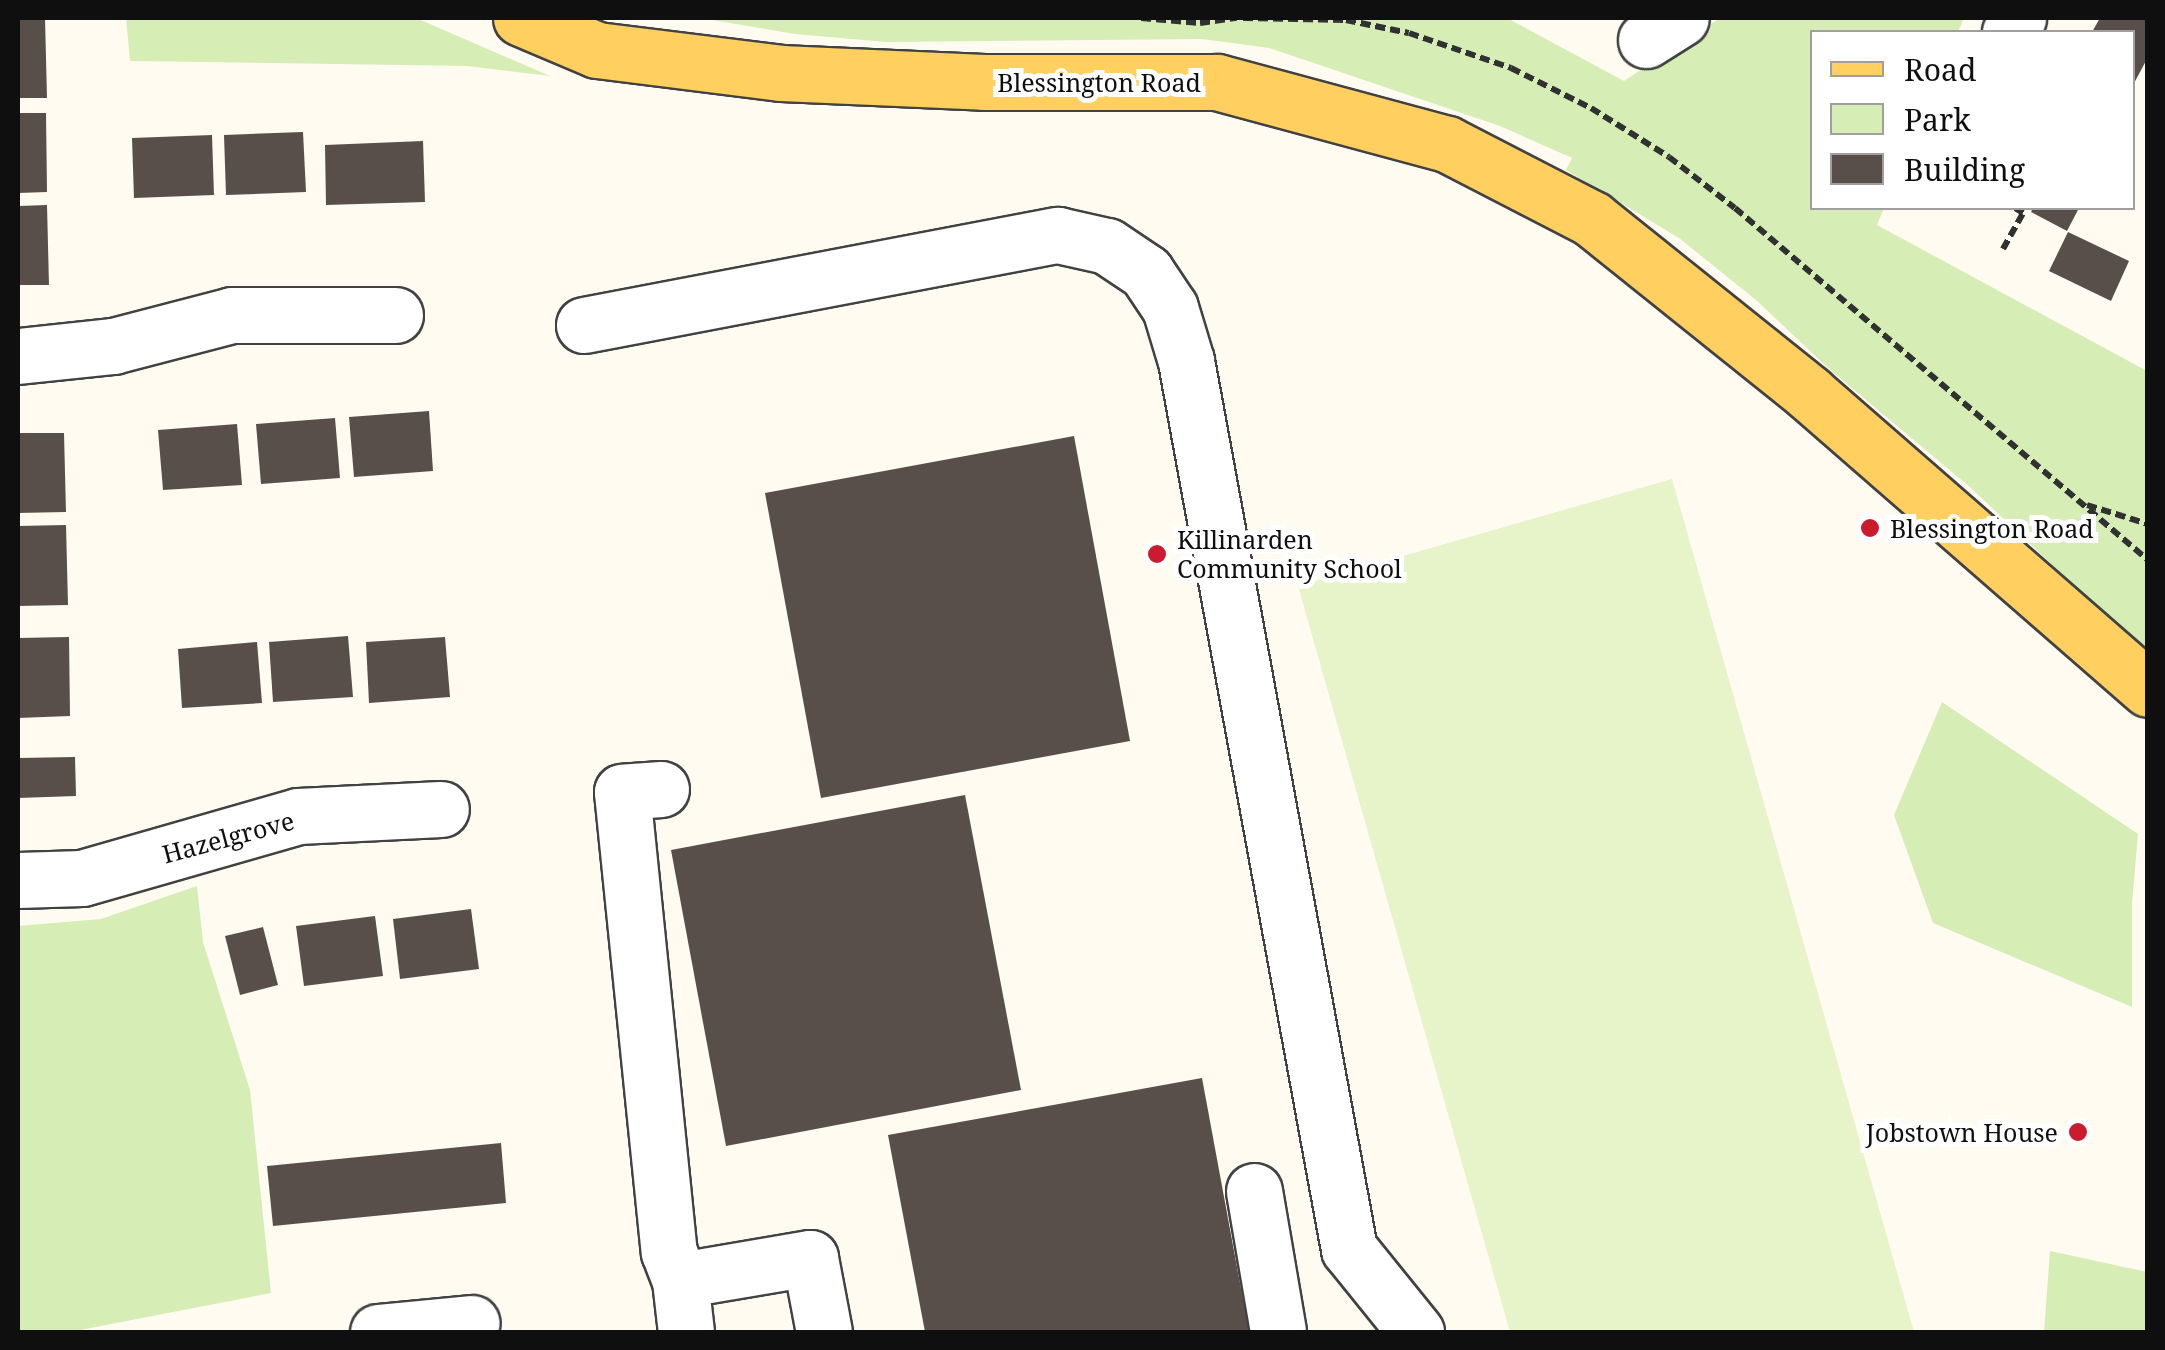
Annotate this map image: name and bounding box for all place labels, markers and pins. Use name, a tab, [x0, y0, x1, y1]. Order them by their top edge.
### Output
place label: Blessington Road	[1890, 513, 2094, 543]
marker: Blessington Road	[1859, 517, 1881, 539]
place label: Killinarden Community School	[1177, 525, 1402, 584]
marker: Killinarden Community School	[1146, 543, 1168, 565]
place label: Jobstown House	[1866, 1117, 2058, 1147]
marker: Jobstown House	[2067, 1121, 2089, 1143]

